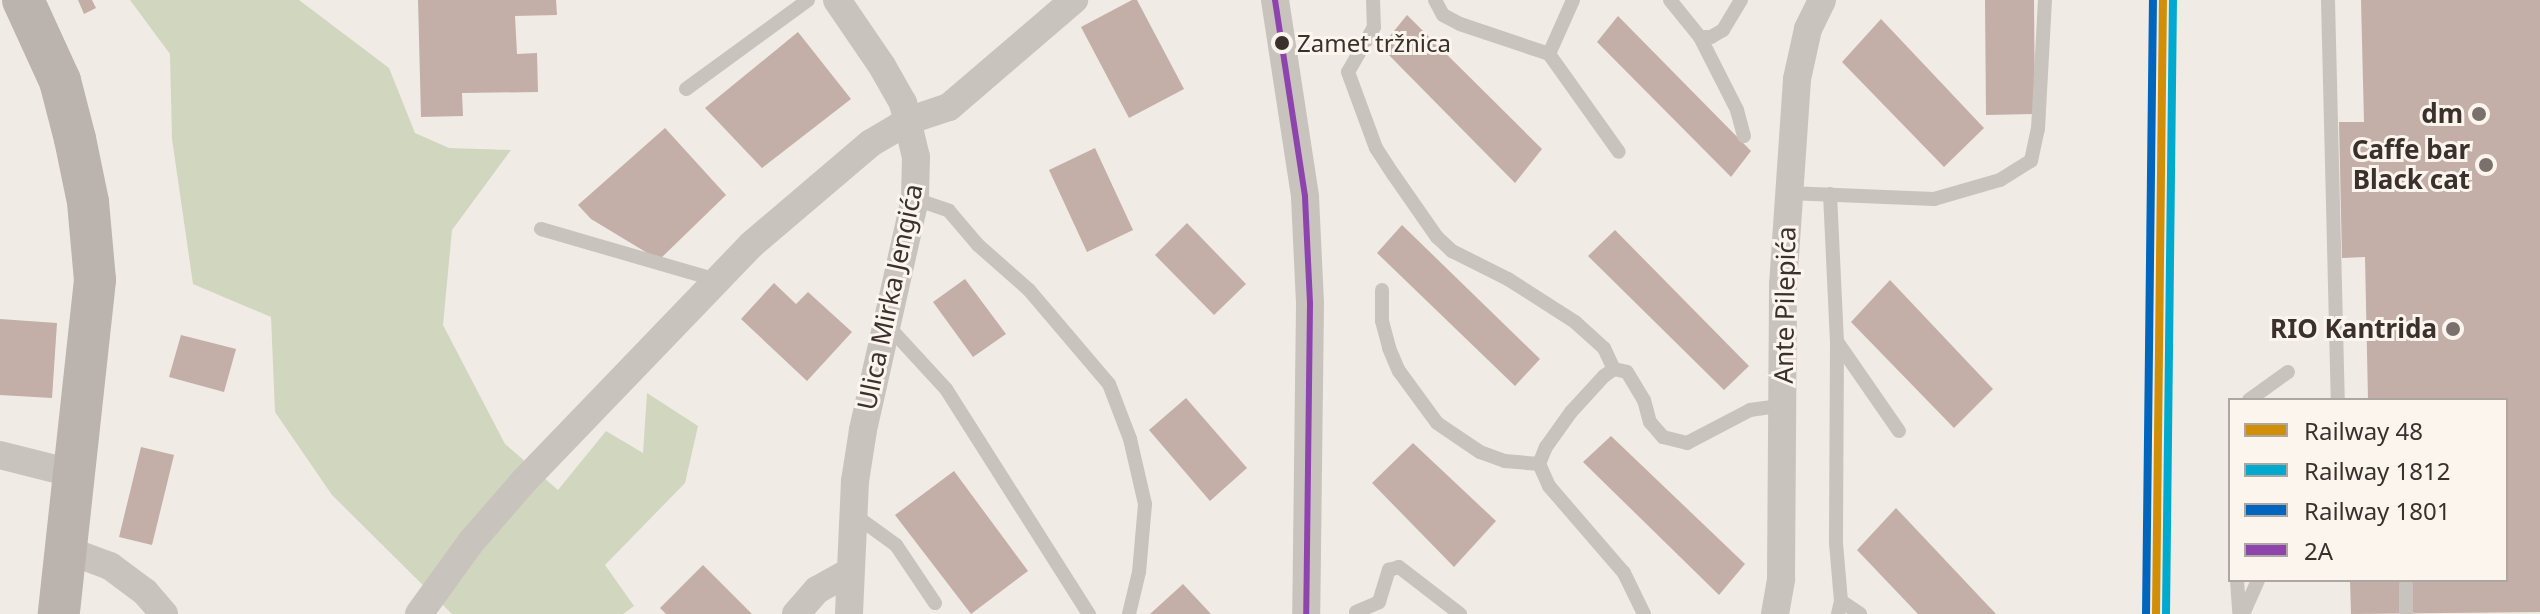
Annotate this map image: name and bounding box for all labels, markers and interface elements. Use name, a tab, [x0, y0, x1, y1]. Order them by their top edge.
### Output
place label: Zamet tržnica	[1297, 29, 1451, 57]
marker: Zamet tržnica	[1274, 35, 1290, 51]
place label: dm	[2421, 98, 2463, 130]
marker: dm	[2470, 105, 2488, 123]
place label: Caffe bar Black cat	[2352, 134, 2470, 196]
marker: Caffe bar Black cat	[2477, 156, 2495, 174]
street label: Ulica Mirka Jengića	[851, 181, 929, 413]
street label: Ante Pilepića	[1768, 226, 1802, 384]
place label: RIO Kantrida	[2270, 313, 2437, 345]
marker: RIO Kantrida	[2444, 320, 2462, 338]
legend	[2228, 398, 2508, 582]
text: Railway 48	[2304, 414, 2423, 447]
text: Railway 1812	[2304, 454, 2451, 487]
text: Railway 1801	[2304, 494, 2451, 527]
text: 2A	[2304, 534, 2333, 567]

